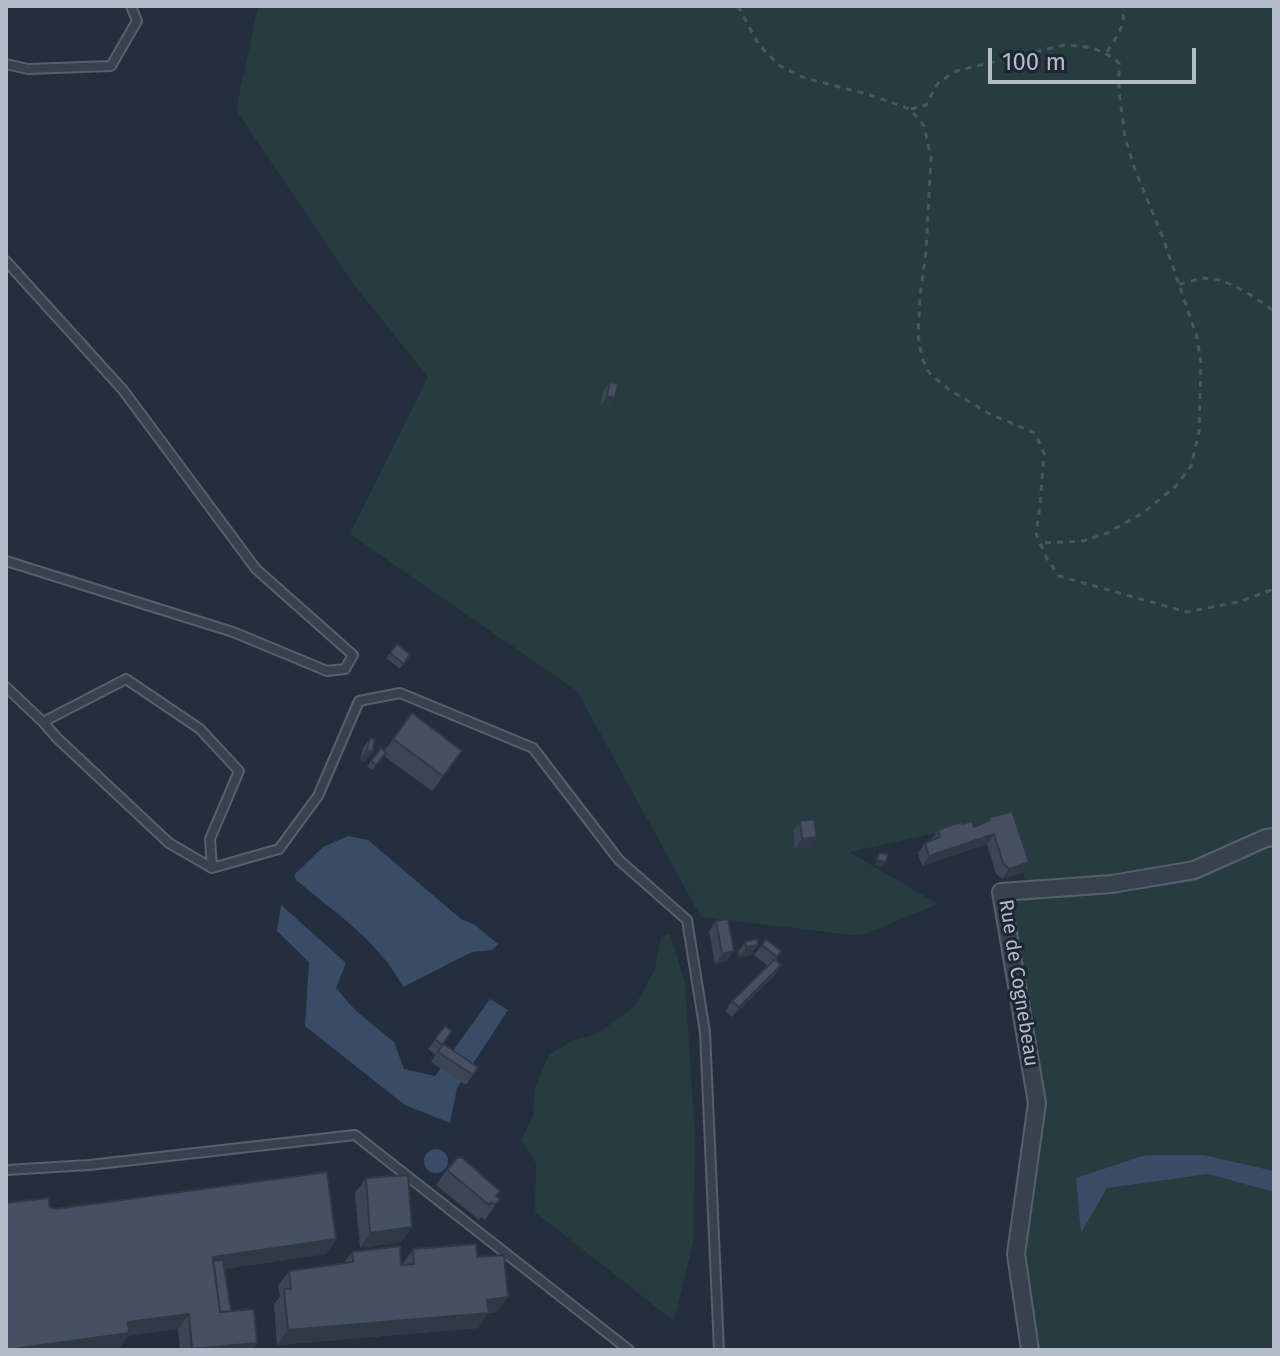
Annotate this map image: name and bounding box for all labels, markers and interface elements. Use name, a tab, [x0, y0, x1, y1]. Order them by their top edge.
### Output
scale bar	[992, 32, 1200, 82]
text: 100 m	[1002, 48, 1066, 76]
street label: Rue de Cognebeau	[993, 898, 1043, 1068]

